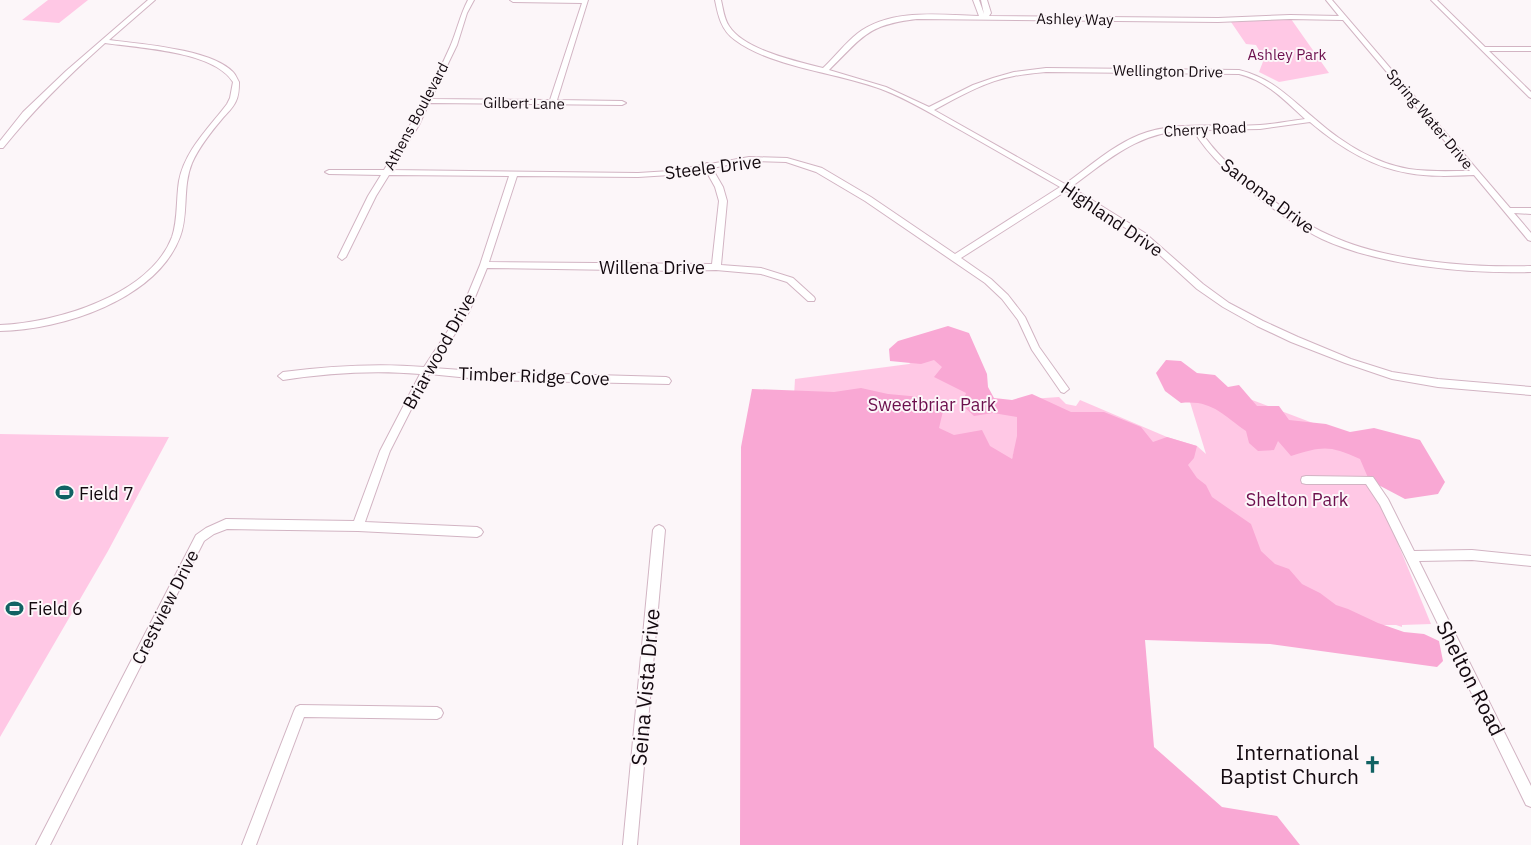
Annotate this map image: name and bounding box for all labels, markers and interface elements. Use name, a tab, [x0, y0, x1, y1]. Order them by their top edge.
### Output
street label: Ashley Way	[1036, 9, 1114, 29]
park label: Ashley Park	[1247, 45, 1327, 64]
street label: Athens Boulevard	[380, 59, 452, 173]
street label: Wellington Drive	[1113, 61, 1223, 81]
street label: Spring Water Drive	[1382, 65, 1478, 173]
street label: Gilbert Lane	[483, 93, 565, 113]
street label: Cherry Road	[1163, 117, 1247, 141]
street label: Steele Drive	[663, 150, 763, 184]
street label: Sanoma Drive	[1216, 153, 1320, 239]
street label: Highland Drive	[1057, 176, 1168, 262]
street label: Willena Drive	[599, 256, 705, 279]
street label: Briarwood Drive	[398, 289, 481, 413]
street label: Timber Ridge Cove	[458, 362, 610, 390]
park label: Sweetbriar Park	[868, 393, 997, 416]
place label: Field 7	[79, 482, 134, 505]
sports icon: Field 7	[55, 483, 75, 503]
park label: Shelton Park	[1246, 488, 1349, 511]
street label: Crestview Drive	[126, 546, 204, 668]
place label: Field 6	[28, 597, 83, 620]
sports icon: Field 6	[4, 598, 24, 618]
street label: Seina Vista Drive	[624, 607, 666, 767]
street label: Shelton Road	[1430, 616, 1512, 740]
place label: International Baptist Church	[1220, 738, 1359, 790]
church icon: International Baptist Church	[1363, 754, 1383, 774]

